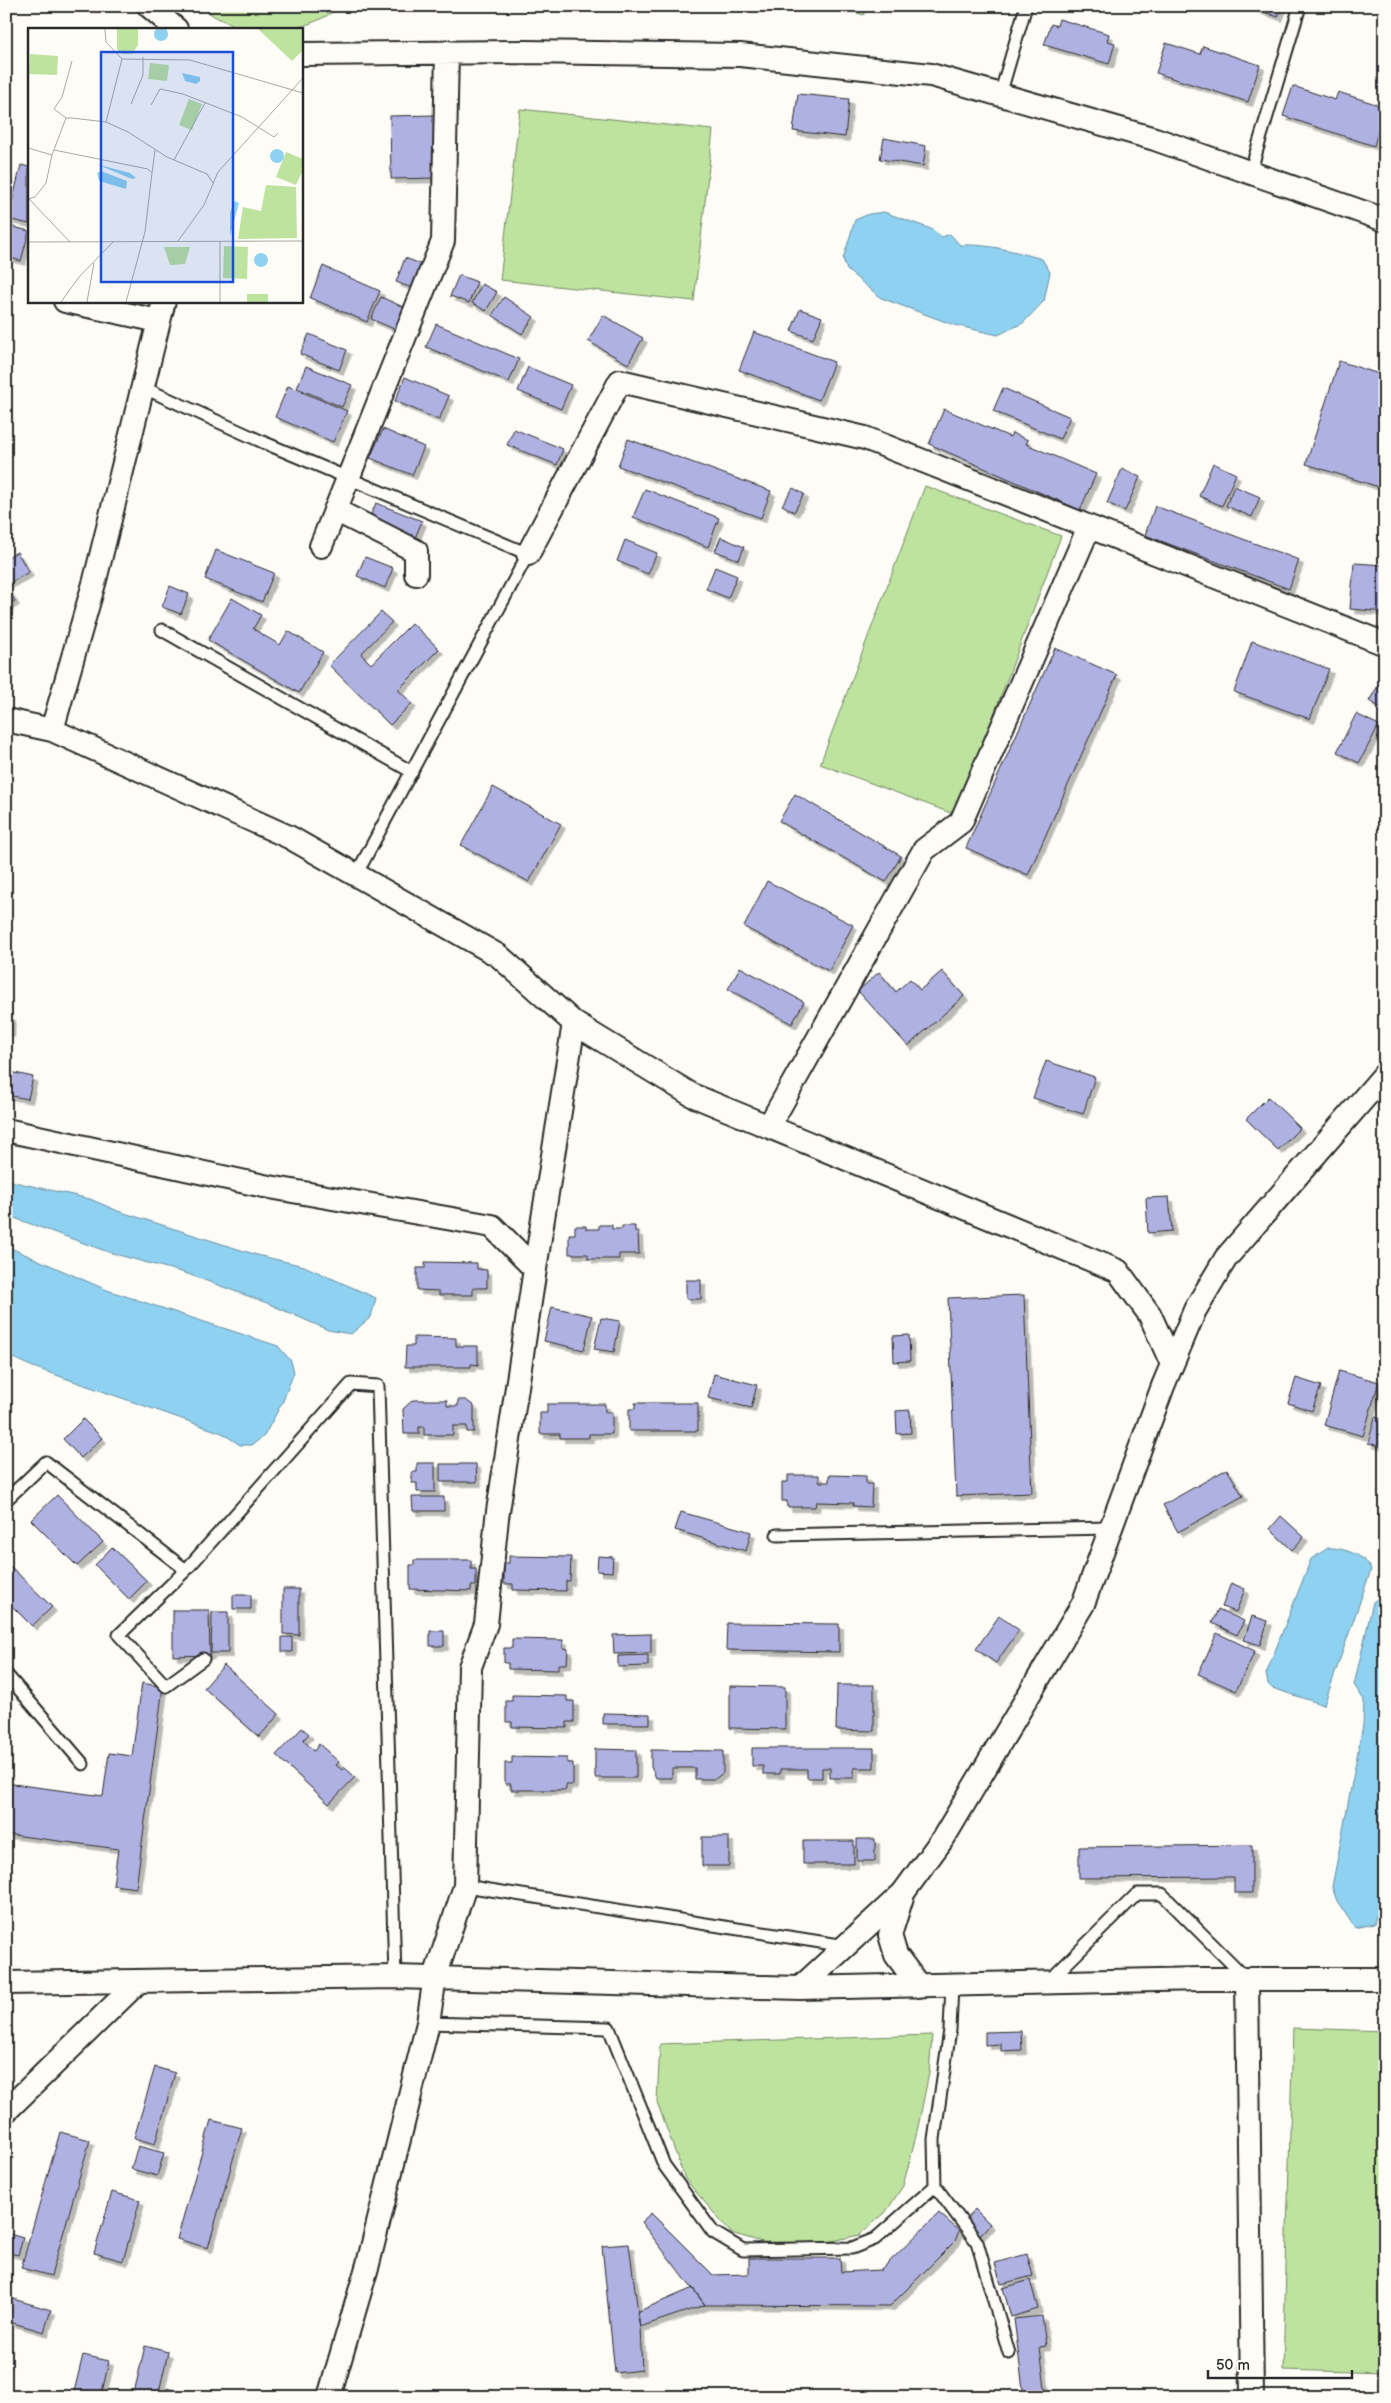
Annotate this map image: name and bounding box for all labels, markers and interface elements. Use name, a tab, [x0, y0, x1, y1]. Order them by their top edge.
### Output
inset map	[28, 28, 302, 302]
scale bar	[1208, 2348, 1352, 2380]
text: 50 m	[1216, 2356, 1250, 2375]

